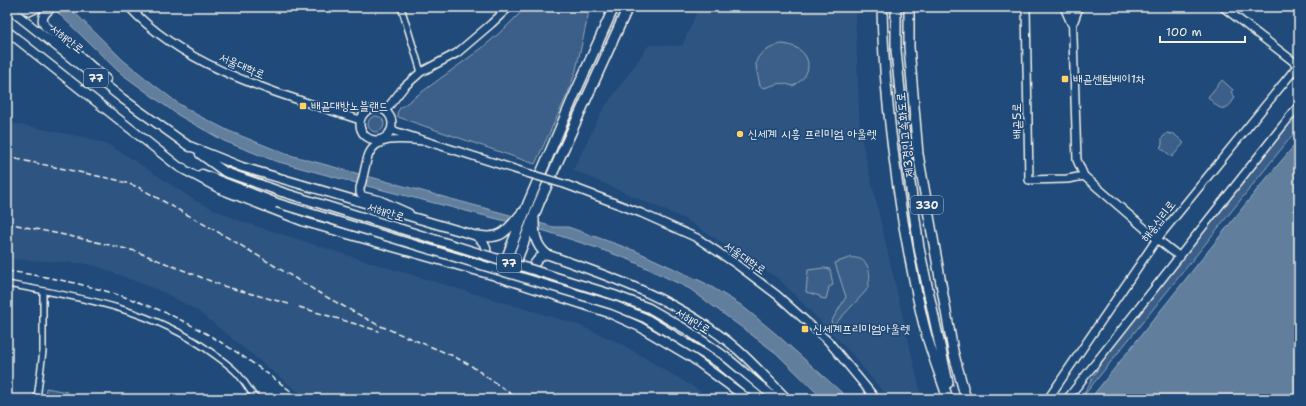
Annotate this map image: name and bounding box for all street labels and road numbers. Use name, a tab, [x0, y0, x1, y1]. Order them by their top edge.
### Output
street label: 서해안로	[47, 21, 87, 57]
street label: 서울대학로	[217, 49, 267, 83]
road number: 77	[84, 69, 108, 87]
street label: 제3경인고속화도로	[893, 92, 917, 178]
street label: 배곧5로	[1009, 103, 1025, 139]
road number: 330	[911, 196, 943, 214]
street label: 해송십리로	[1137, 197, 1179, 245]
street label: 서해안로	[365, 199, 407, 225]
street label: 서울대학로	[721, 238, 769, 278]
road number: 77	[497, 254, 521, 272]
street label: 서해안로	[672, 304, 714, 338]

